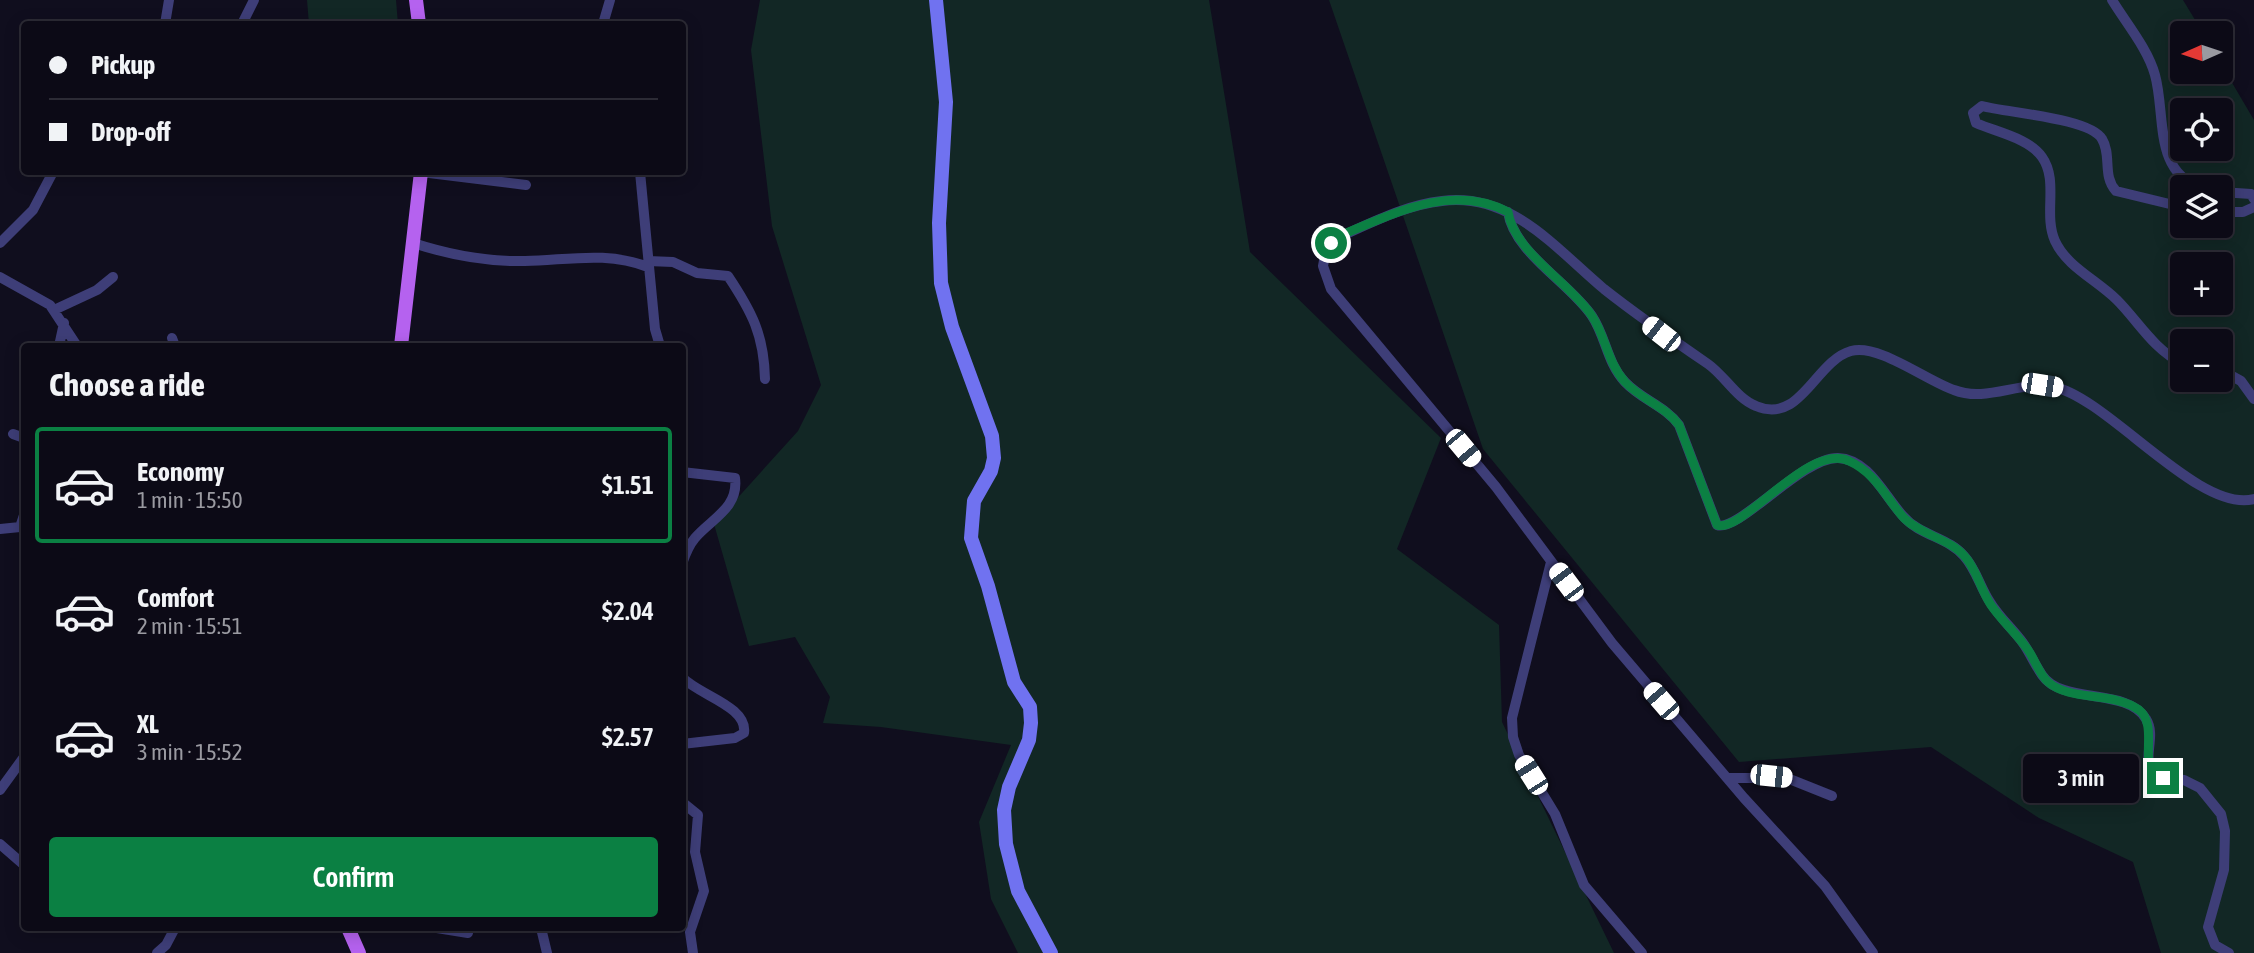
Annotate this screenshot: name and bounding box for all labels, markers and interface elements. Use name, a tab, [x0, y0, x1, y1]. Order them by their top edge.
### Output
north arrow	[2170, 21, 2233, 84]
map controls	[2170, 21, 2233, 392]
text: Pickup	[91, 50, 155, 80]
button: locate	[2170, 98, 2233, 161]
text: Drop-off	[91, 117, 171, 147]
button: layers	[2170, 175, 2233, 238]
route start	[1315, 227, 1347, 259]
button: +	[2170, 252, 2233, 315]
car	[1638, 313, 1685, 355]
button: −	[2170, 329, 2233, 392]
text: Choose a ride	[49, 366, 205, 403]
car	[2020, 371, 2065, 399]
car	[1442, 425, 1485, 471]
icon: car	[53, 454, 116, 517]
text: Economy	[137, 457, 224, 487]
text: $1.51	[602, 470, 654, 500]
text: 1 min · 15:50	[137, 487, 243, 513]
car	[1545, 559, 1588, 605]
icon: car	[53, 580, 116, 643]
text: Comfort	[137, 583, 214, 613]
text: $2.04	[602, 596, 654, 626]
text: 2 min · 15:51	[137, 613, 243, 639]
car	[1640, 678, 1683, 724]
icon: car	[53, 706, 116, 769]
text: XL	[137, 709, 159, 739]
text: $2.57	[602, 722, 654, 752]
text: 3 min · 15:52	[137, 739, 243, 765]
car	[1511, 752, 1552, 798]
callout: 3 min	[2023, 754, 2138, 802]
route end	[2147, 762, 2179, 794]
car	[1750, 763, 1793, 789]
text: 3 min	[2058, 765, 2104, 791]
button: Confirm	[49, 837, 658, 917]

